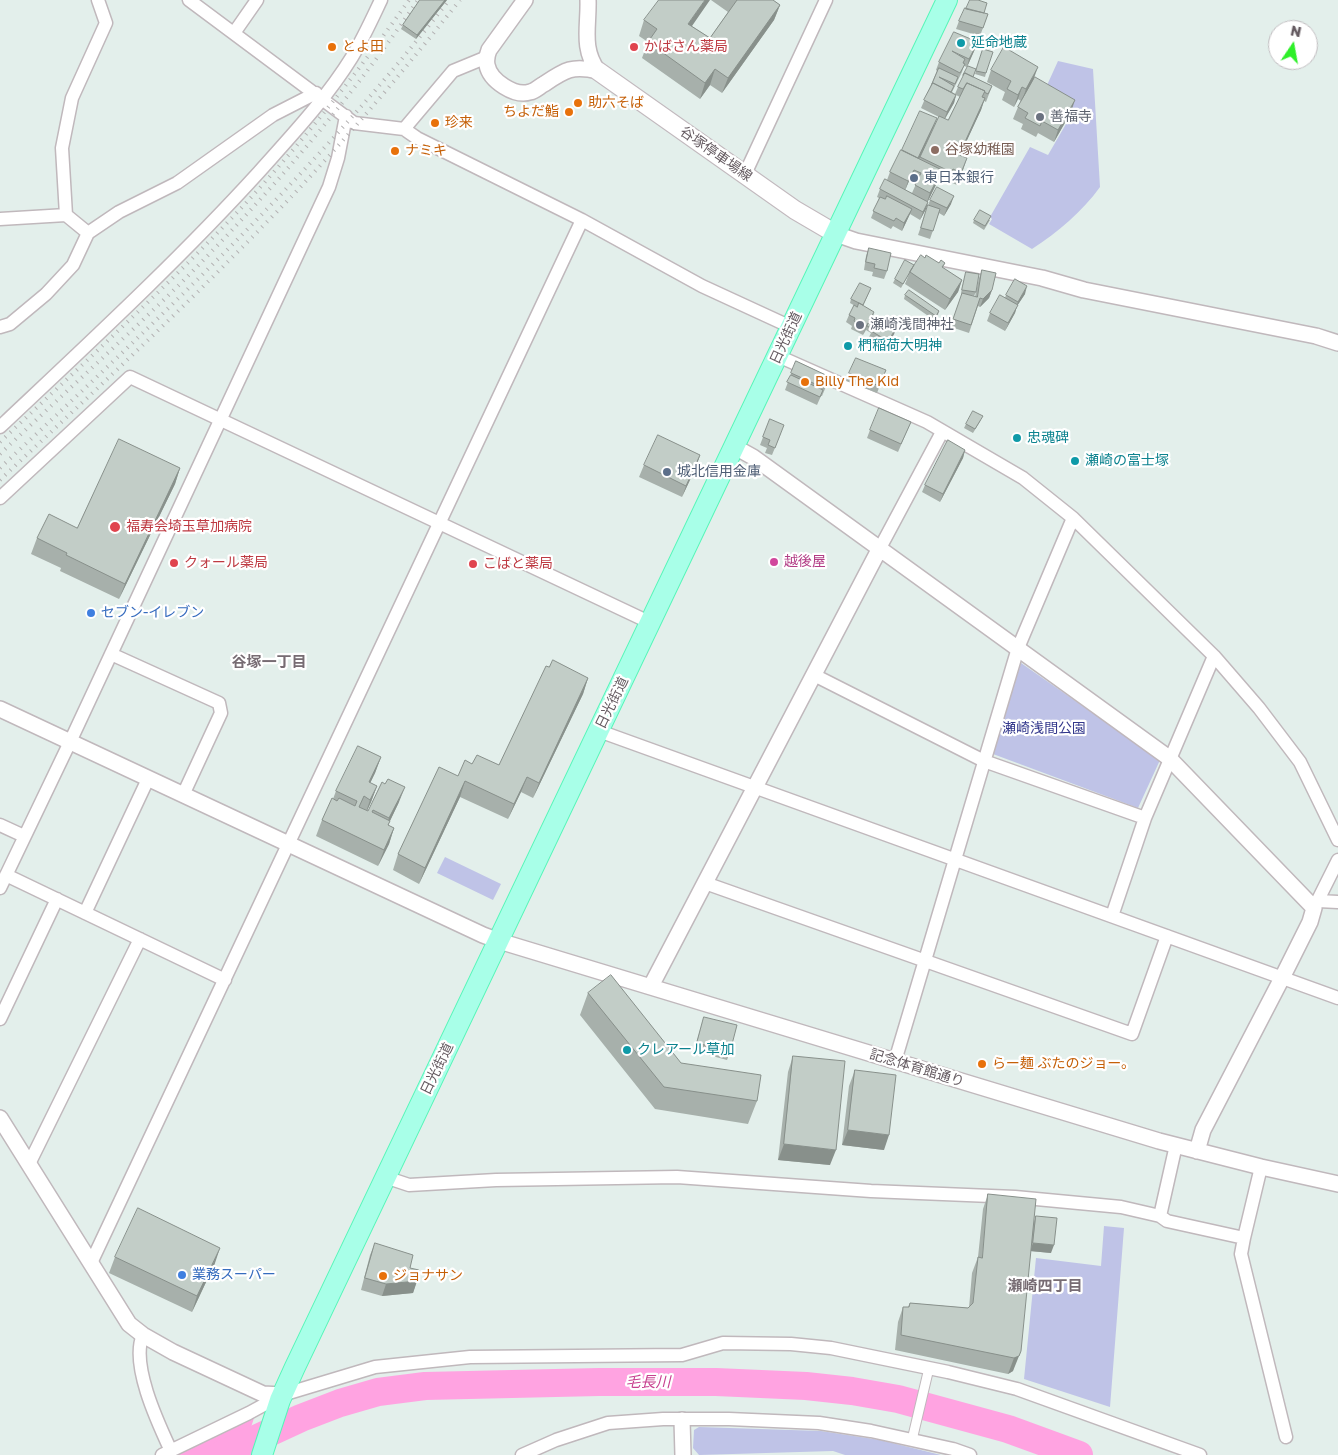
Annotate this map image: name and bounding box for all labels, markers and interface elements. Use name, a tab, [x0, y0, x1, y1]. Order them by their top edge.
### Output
north arrow	[1268, 20, 1318, 70]
text: N	[1289, 21, 1303, 40]
place label: 延命地蔵	[971, 35, 1027, 51]
marker: 延命地蔵	[955, 37, 967, 49]
place label: とよ田	[342, 39, 384, 55]
place label: かばさん薬局	[644, 39, 728, 55]
marker: とよ田	[326, 41, 338, 53]
marker: かばさん薬局	[628, 41, 640, 53]
place label: 助六そば	[588, 95, 644, 111]
marker: 助六そば	[572, 97, 584, 109]
place label: ちよだ鮨	[503, 104, 559, 120]
marker: ちよだ鮨	[563, 106, 575, 118]
place label: 善福寺	[1050, 109, 1092, 125]
marker: 善福寺	[1034, 111, 1046, 123]
place label: 珍来	[445, 115, 473, 131]
marker: 珍来	[429, 117, 441, 129]
street label: 谷塚停車場線	[677, 123, 755, 185]
place label: 谷塚幼稚園	[945, 142, 1015, 158]
place label: ナミキ	[405, 143, 447, 159]
marker: 谷塚幼稚園	[929, 144, 941, 156]
marker: ナミキ	[389, 145, 401, 157]
place label: 東日本銀行	[924, 170, 994, 186]
marker: 東日本銀行	[908, 172, 920, 184]
street label: 日光街道	[767, 309, 805, 367]
place label: 瀬崎浅間神社	[870, 317, 954, 333]
marker: 瀬崎浅間神社	[854, 319, 866, 331]
place label: 椚稲荷大明神	[858, 338, 942, 354]
marker: 椚稲荷大明神	[842, 340, 854, 352]
place label: Billy The Kid	[815, 374, 899, 390]
marker: Billy The Kid	[799, 376, 811, 388]
place label: 忠魂碑	[1027, 430, 1069, 446]
marker: 忠魂碑	[1011, 432, 1023, 444]
place label: 瀬崎の富士塚	[1085, 453, 1169, 469]
marker: 瀬崎の富士塚	[1069, 455, 1081, 467]
place label: 城北信用金庫	[677, 464, 761, 480]
marker: 城北信用金庫	[661, 466, 673, 478]
place label: 福寿会埼玉草加病院	[126, 519, 252, 535]
marker: 福寿会埼玉草加病院	[108, 520, 122, 534]
place label: 越後屋	[784, 554, 826, 570]
place label: クォール薬局	[184, 555, 268, 571]
place label: こばと薬局	[483, 556, 553, 572]
marker: 越後屋	[768, 556, 780, 568]
marker: クォール薬局	[168, 557, 180, 569]
marker: こばと薬局	[467, 558, 479, 570]
place label: セブン-イレブン	[101, 605, 204, 621]
marker: セブン-イレブン	[85, 607, 97, 619]
district label: 谷塚一丁目	[232, 653, 306, 671]
street label: 日光街道	[592, 674, 632, 732]
park label: 瀬崎浅間公園	[1002, 721, 1086, 737]
street label: 日光街道	[417, 1040, 457, 1098]
place label: クレアール草加	[637, 1042, 734, 1058]
marker: クレアール草加	[621, 1044, 633, 1056]
street label: 記念体育館通り	[868, 1046, 966, 1090]
place label: らー麺 ぶたのジョー。	[992, 1056, 1135, 1072]
marker: らー麺 ぶたのジョー。	[976, 1058, 988, 1070]
place label: 業務スーパー	[192, 1267, 276, 1283]
place label: ジョナサン	[393, 1268, 463, 1284]
marker: 業務スーパー	[176, 1269, 188, 1281]
marker: ジョナサン	[377, 1270, 389, 1282]
district label: 瀬崎四丁目	[1008, 1277, 1082, 1295]
water label: 毛長川	[626, 1373, 670, 1391]

